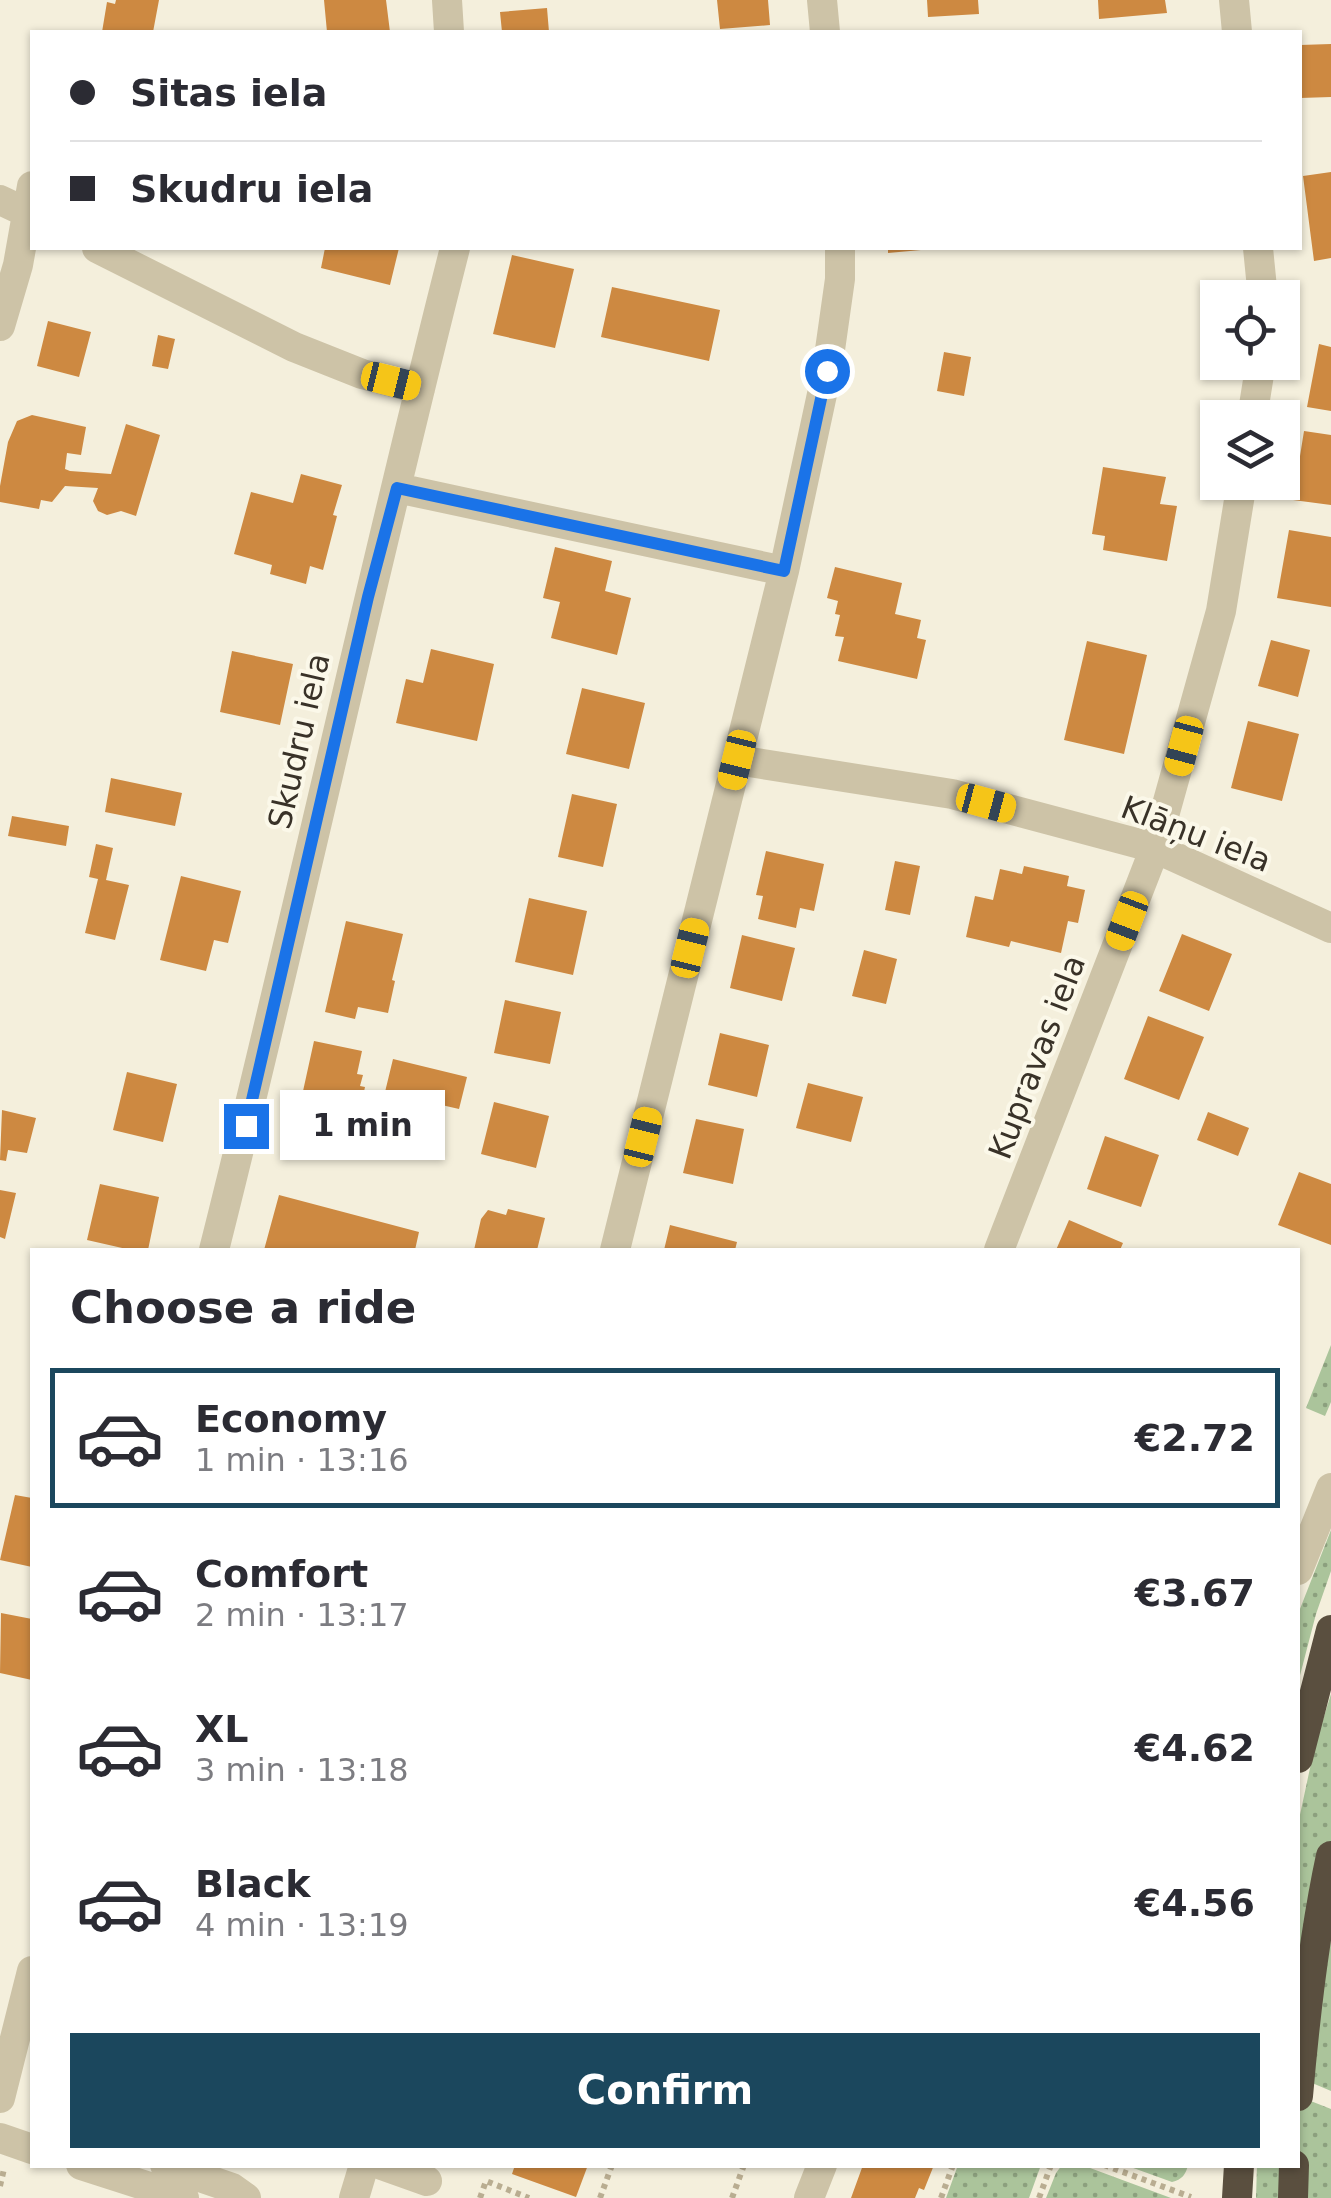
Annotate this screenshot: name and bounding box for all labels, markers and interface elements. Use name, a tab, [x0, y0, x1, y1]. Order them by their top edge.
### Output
text: Sitas iela	[130, 71, 328, 115]
text: Skudru iela	[130, 167, 373, 211]
map controls	[1200, 280, 1300, 500]
button: locate	[1200, 280, 1300, 380]
route start	[805, 349, 850, 394]
car	[358, 359, 424, 403]
button: layers	[1200, 400, 1300, 500]
street label: Skudru iela	[260, 649, 338, 833]
car	[1162, 713, 1206, 779]
car	[715, 727, 759, 793]
car	[953, 781, 1019, 825]
street label: Klāņu iela	[1116, 788, 1276, 880]
car	[1102, 888, 1152, 954]
car	[668, 915, 712, 981]
street label: Kupravas iela	[981, 950, 1093, 1164]
callout: 1 min	[281, 1091, 446, 1161]
route end	[224, 1104, 269, 1149]
car	[621, 1104, 665, 1170]
text: 1 min	[312, 1106, 413, 1144]
text: Choose a ride	[70, 1281, 416, 1334]
icon: car	[75, 1393, 165, 1483]
text: Economy	[195, 1397, 387, 1441]
text: €2.72	[1135, 1416, 1255, 1460]
text: 1 min · 13:16	[195, 1441, 409, 1479]
icon: car	[75, 1548, 165, 1638]
text: Comfort	[195, 1552, 368, 1596]
text: €3.67	[1135, 1571, 1255, 1615]
text: 2 min · 13:17	[195, 1596, 409, 1634]
icon: car	[75, 1703, 165, 1793]
text: XL	[195, 1707, 249, 1751]
text: €4.62	[1135, 1726, 1255, 1770]
text: 3 min · 13:18	[195, 1751, 409, 1789]
icon: car	[75, 1858, 165, 1948]
text: Black	[195, 1862, 310, 1906]
text: €4.56	[1135, 1881, 1255, 1925]
text: 4 min · 13:19	[195, 1906, 409, 1944]
button: Confirm	[70, 2033, 1260, 2148]

